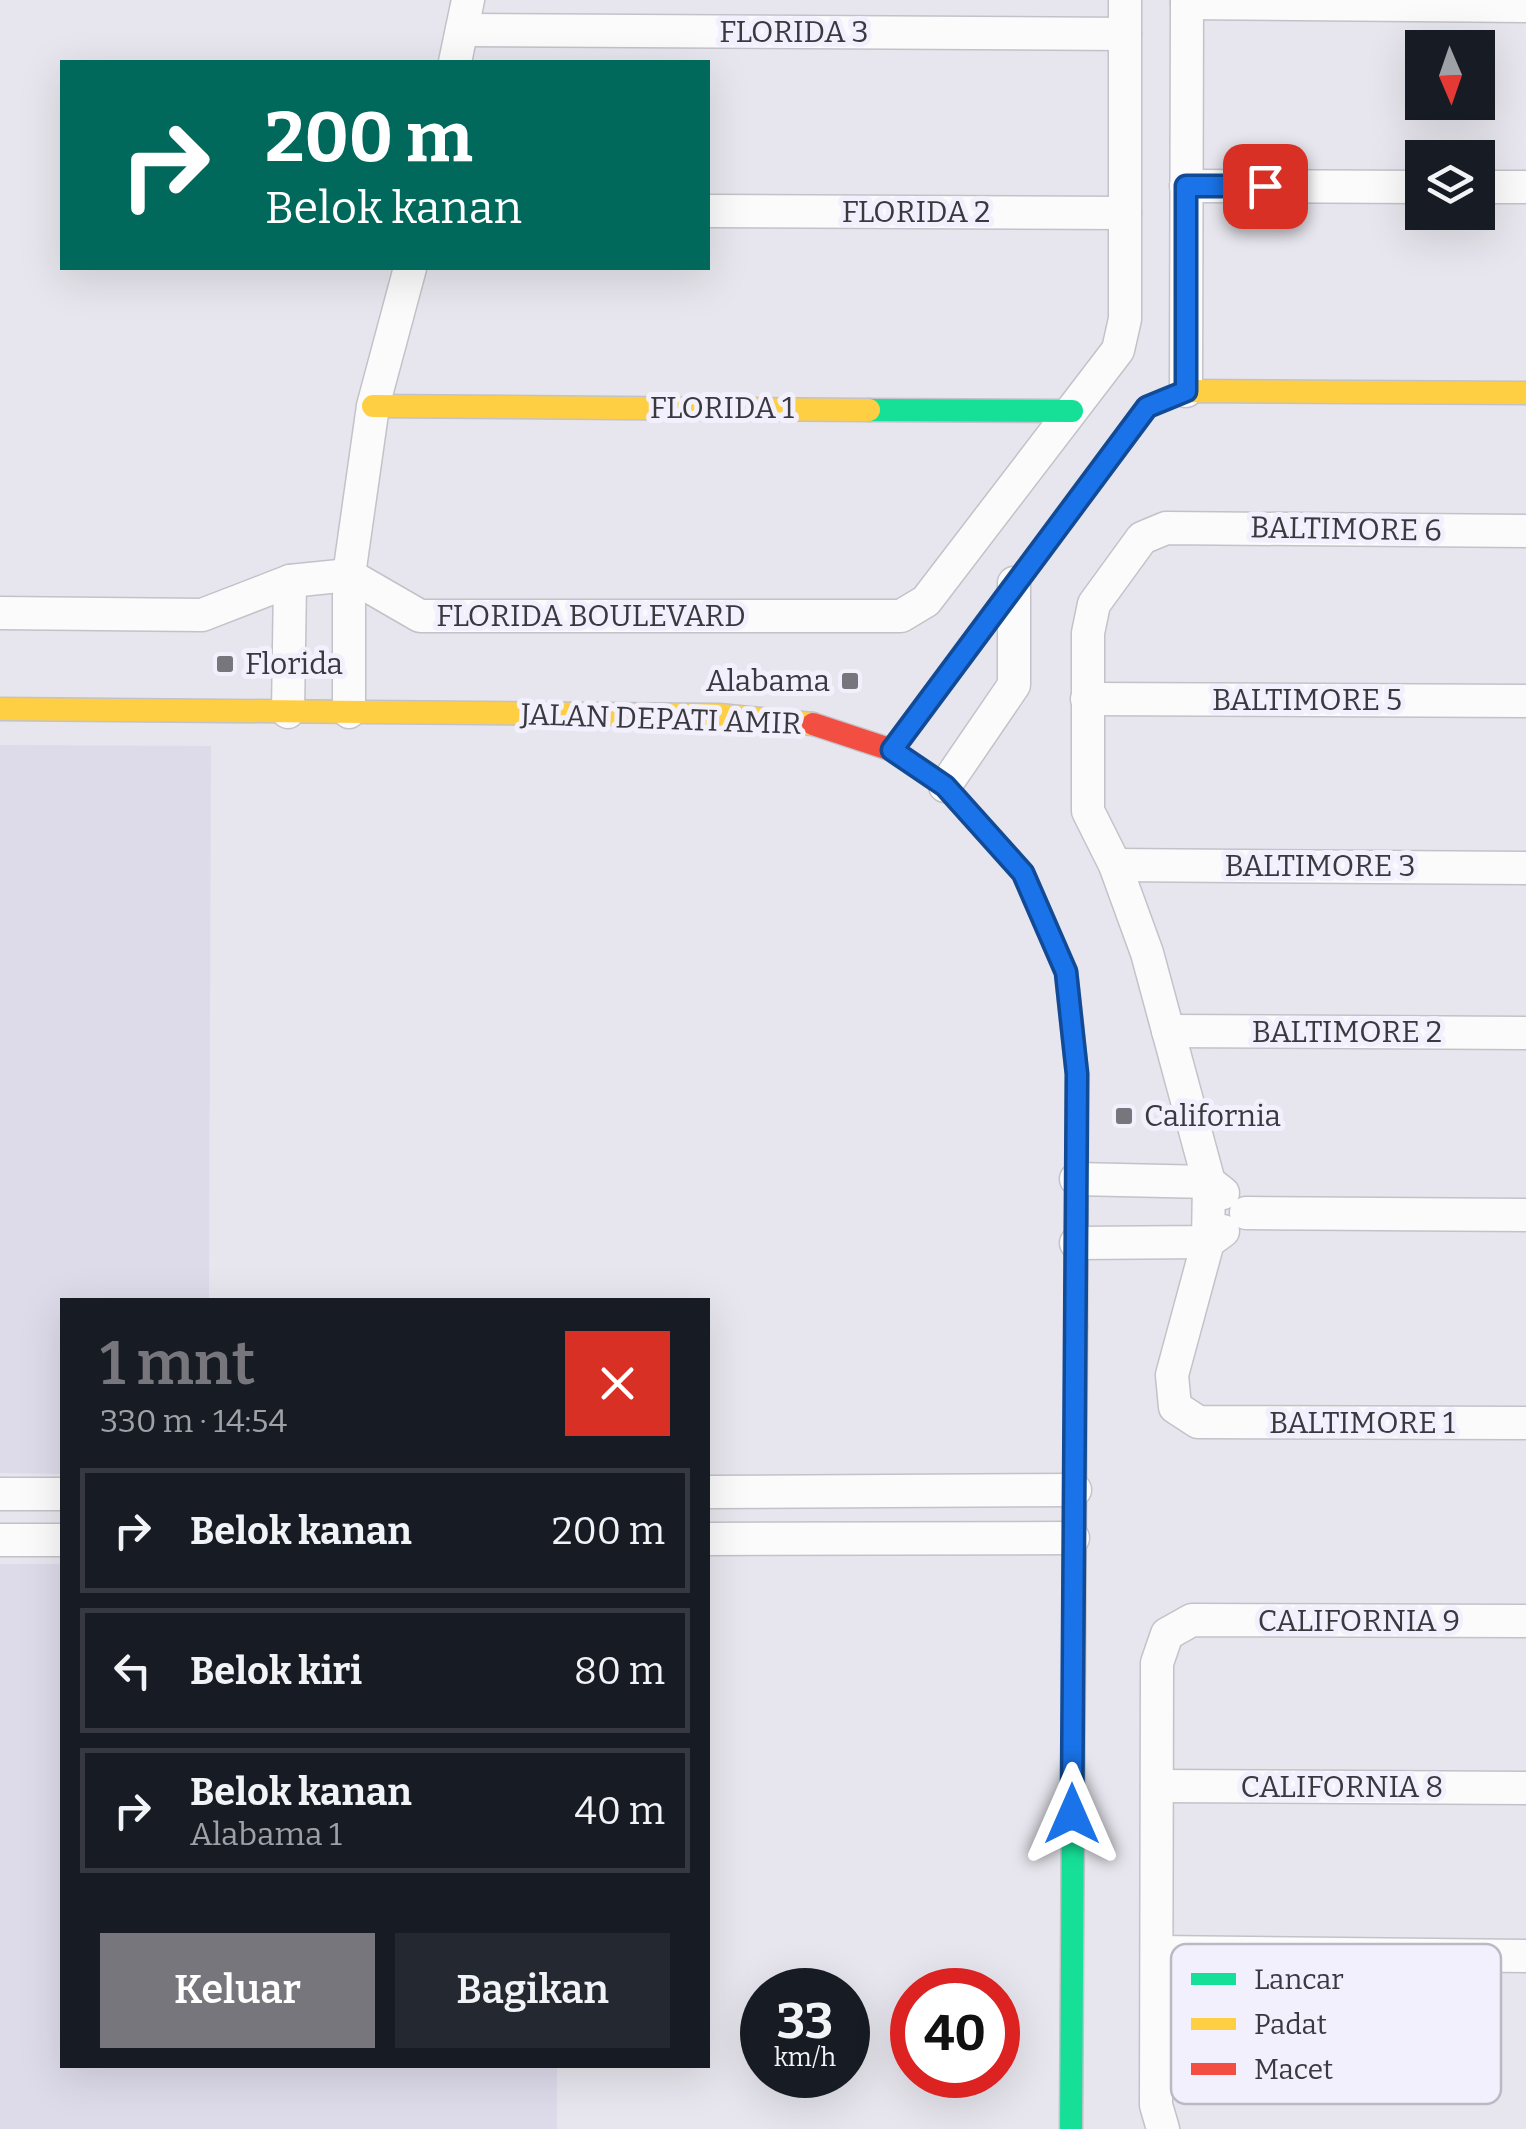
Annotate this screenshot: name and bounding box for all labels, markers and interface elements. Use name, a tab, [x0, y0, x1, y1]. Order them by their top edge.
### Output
street label: FLORIDA 3	[719, 14, 869, 50]
north arrow	[1405, 30, 1495, 120]
map controls	[1405, 30, 1495, 230]
text: 200 m	[265, 96, 473, 180]
icon: right	[100, 100, 230, 230]
button: layers	[1405, 140, 1495, 230]
pin	[1223, 144, 1308, 229]
icon: arrive	[1238, 159, 1293, 214]
text: Belok kanan	[265, 181, 522, 235]
street label: FLORIDA 2	[842, 194, 990, 230]
street label: FLORIDA 1	[650, 390, 794, 426]
street label: BALTIMORE 6	[1250, 509, 1442, 549]
street label: FLORIDA BOULEVARD	[436, 598, 746, 634]
place label: Florida	[245, 646, 343, 682]
marker: Florida	[214, 653, 236, 675]
place label: Alabama	[706, 663, 830, 699]
marker: Alabama	[839, 670, 861, 692]
street label: BALTIMORE 5	[1212, 682, 1402, 718]
street label: JALAN DEPATI AMIR	[519, 696, 802, 742]
street label: BALTIMORE 3	[1224, 848, 1416, 884]
street label: BALTIMORE 2	[1252, 1014, 1442, 1050]
place label: California	[1144, 1098, 1281, 1134]
marker: California	[1113, 1105, 1135, 1127]
text: 1 mnt	[100, 1328, 255, 1400]
button: close	[565, 1331, 670, 1436]
text: 330 m · 14:54	[100, 1402, 287, 1440]
street label: BALTIMORE 1	[1269, 1405, 1455, 1441]
icon: right	[105, 1503, 160, 1558]
text: Belok kanan	[190, 1508, 412, 1554]
text: 200 m	[552, 1508, 665, 1554]
street label: CALIFORNIA 9	[1258, 1603, 1460, 1639]
icon: left	[105, 1643, 160, 1698]
text: Belok kiri	[190, 1648, 362, 1694]
text: 80 m	[574, 1648, 665, 1694]
position arrow	[1020, 1762, 1124, 1866]
text: Belok kanan	[190, 1769, 412, 1815]
street label: CALIFORNIA 8	[1241, 1769, 1443, 1805]
icon: right	[105, 1783, 160, 1838]
text: 40 m	[575, 1788, 665, 1834]
text: Alabama 1	[190, 1815, 342, 1853]
button: Keluar	[100, 1933, 375, 2048]
button: Bagikan	[395, 1933, 670, 2048]
legend	[1171, 1944, 1501, 2104]
text: Lancar	[1254, 1963, 1344, 1996]
speed limit sign: 40	[890, 1968, 1020, 2098]
text: 33	[777, 1991, 833, 2051]
text: Padat	[1254, 2008, 1327, 2041]
text: km/h	[774, 2043, 836, 2073]
text: Macet	[1254, 2053, 1333, 2086]

